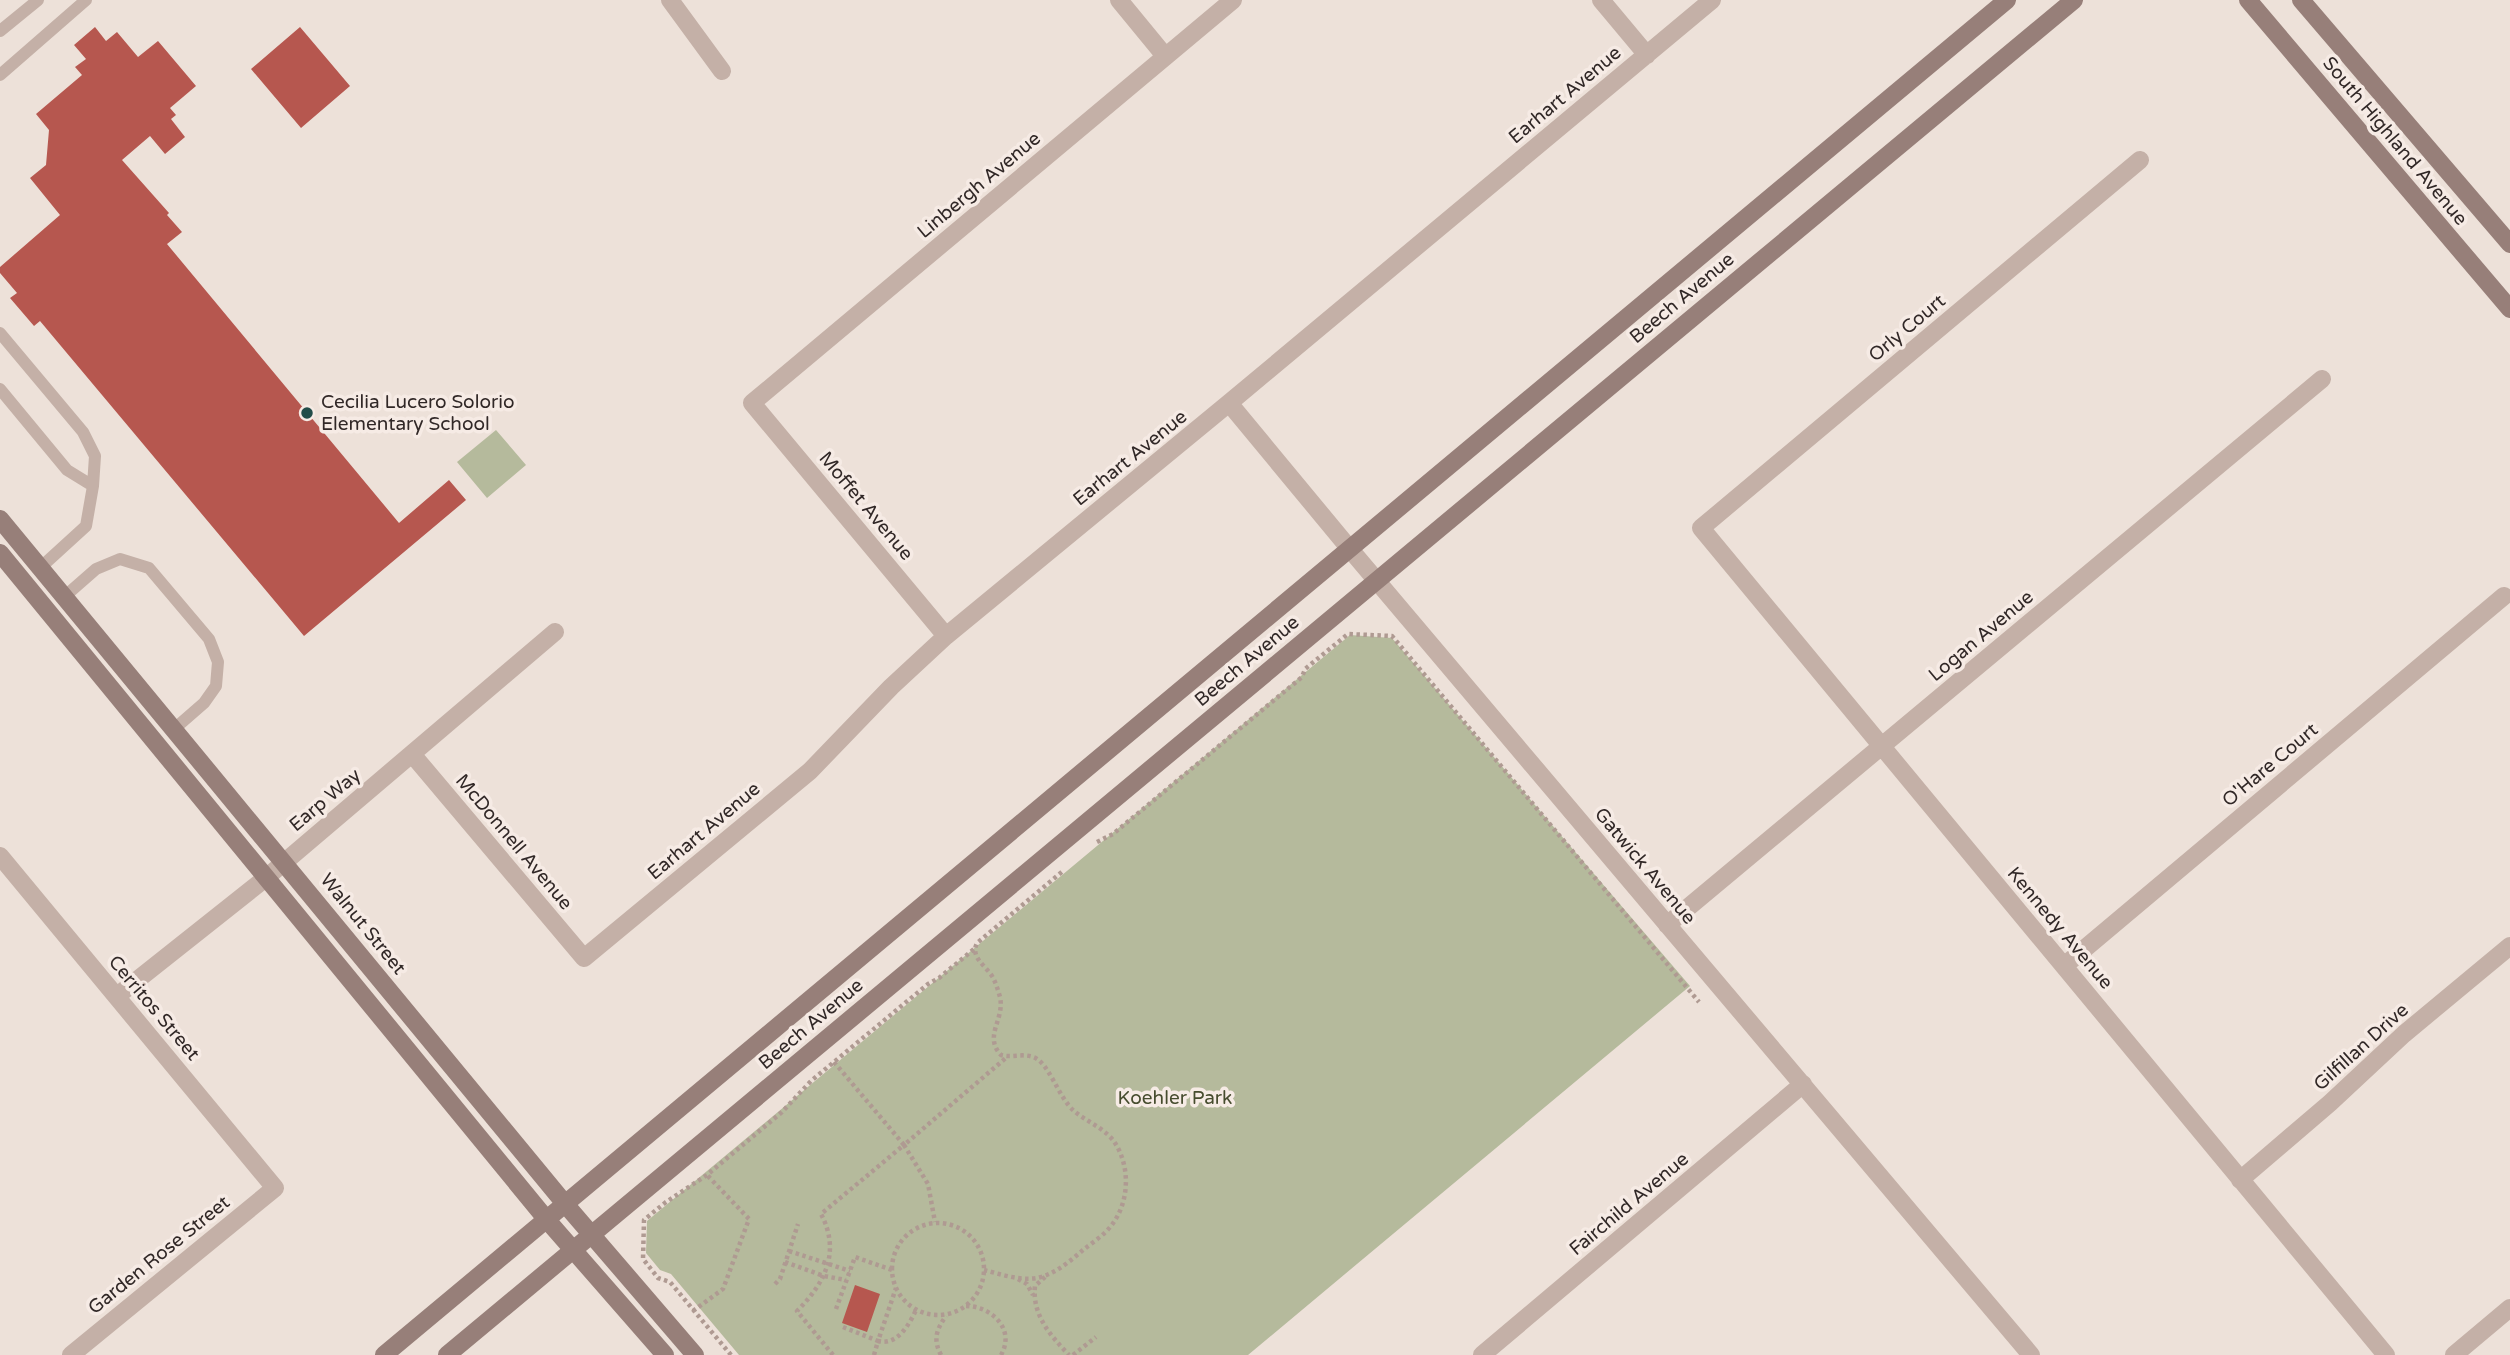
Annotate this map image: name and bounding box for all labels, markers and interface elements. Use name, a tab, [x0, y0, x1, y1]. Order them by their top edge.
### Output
street label: Earhart Avenue	[1504, 42, 1626, 148]
street label: South Highland Avenue	[2318, 52, 2472, 230]
street label: Linbergh Avenue	[913, 127, 1045, 243]
street label: Beech Avenue	[1625, 248, 1739, 348]
street label: Orly Court	[1864, 290, 1950, 366]
place label: Cecilia Lucero Solorio Elementary School	[321, 391, 515, 435]
marker: Cecilia Lucero Solorio Elementary School	[299, 405, 315, 421]
street label: Earhart Avenue	[1069, 406, 1191, 510]
street label: Moffet Avenue	[814, 447, 918, 565]
street label: Logan Avenue	[1924, 586, 2038, 686]
street label: Beech Avenue	[1190, 611, 1304, 711]
street label: O'Hare Court	[2218, 719, 2322, 811]
street label: Earp Way	[285, 764, 365, 836]
street label: McDonnell Avenue	[451, 770, 577, 914]
street label: Earhart Avenue	[643, 778, 765, 884]
street label: Gatwick Avenue	[1590, 803, 1700, 929]
street label: Kennedy Avenue	[2003, 863, 2117, 993]
street label: Walnut Street	[316, 869, 410, 979]
street label: Cerritos Street	[104, 951, 204, 1065]
street label: Beech Avenue	[754, 974, 868, 1074]
street label: Gilfillan Drive	[2309, 999, 2413, 1095]
park label: Koehler Park	[1118, 1087, 1232, 1109]
street label: Fairchild Avenue	[1565, 1148, 1693, 1260]
street label: Garden Rose Street	[84, 1191, 234, 1319]

